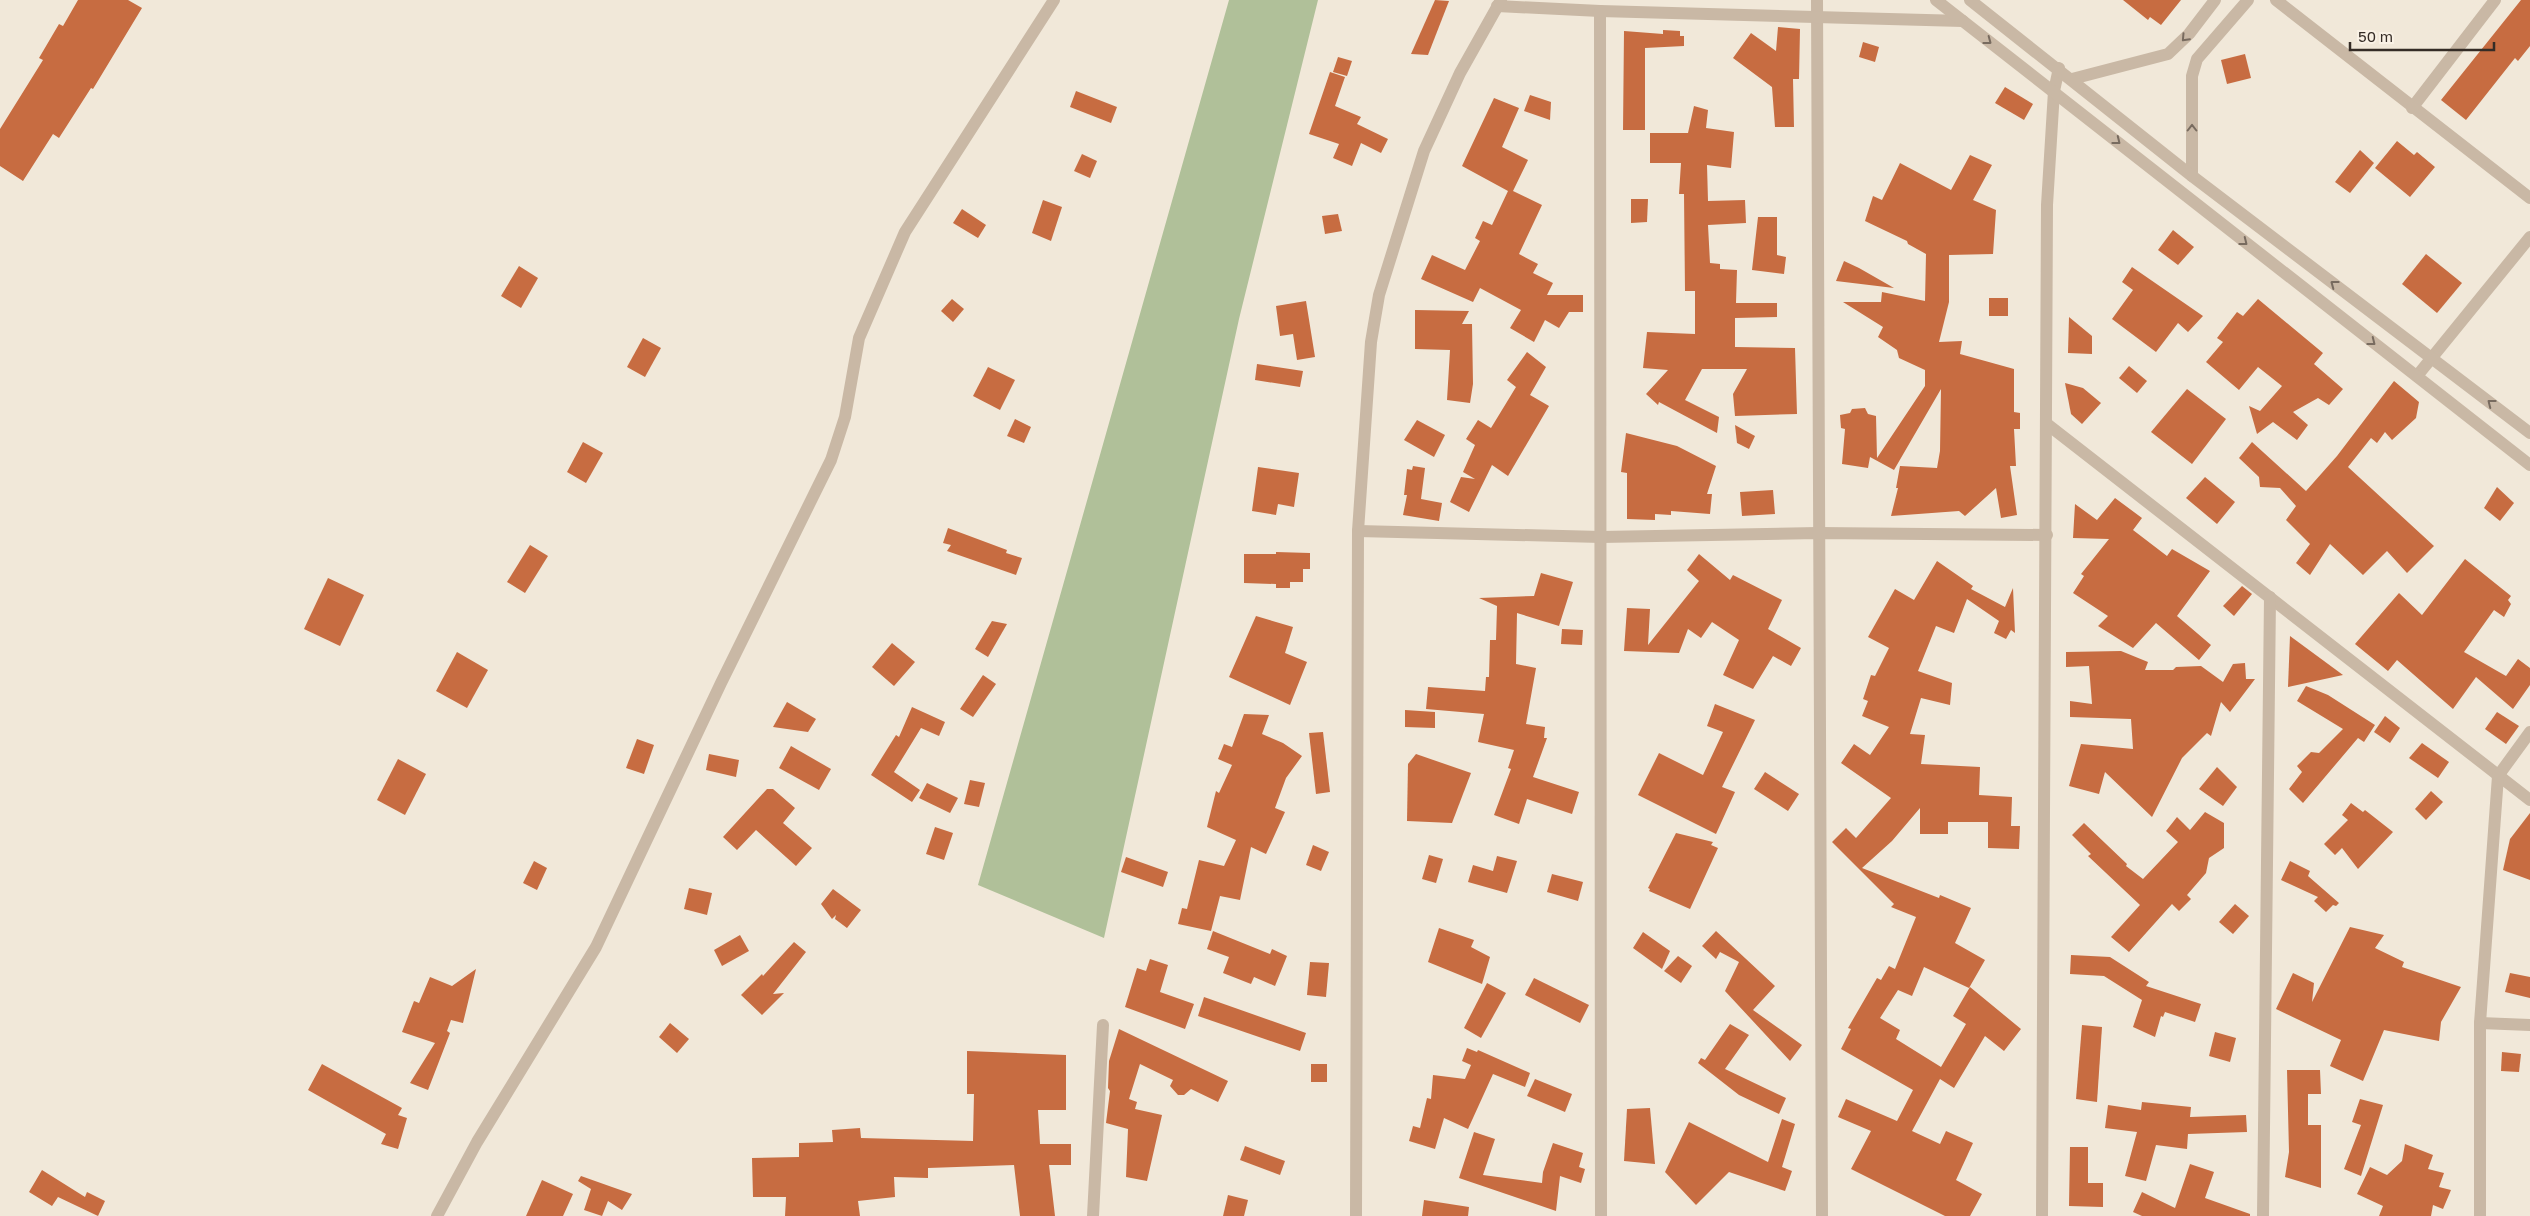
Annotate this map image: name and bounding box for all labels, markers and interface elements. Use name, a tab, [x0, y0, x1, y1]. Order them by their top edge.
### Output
scale bar	[2350, 20, 2494, 52]
text: 50 m	[2358, 27, 2393, 45]
one-way arrow	[2182, 33, 2191, 42]
one-way arrow	[1982, 35, 1991, 43]
one-way arrow	[2187, 123, 2197, 131]
one-way arrow	[2111, 135, 2120, 144]
one-way arrow	[2238, 236, 2247, 244]
one-way arrow	[2331, 281, 2340, 289]
one-way arrow	[2366, 336, 2375, 344]
one-way arrow	[2488, 401, 2497, 409]

